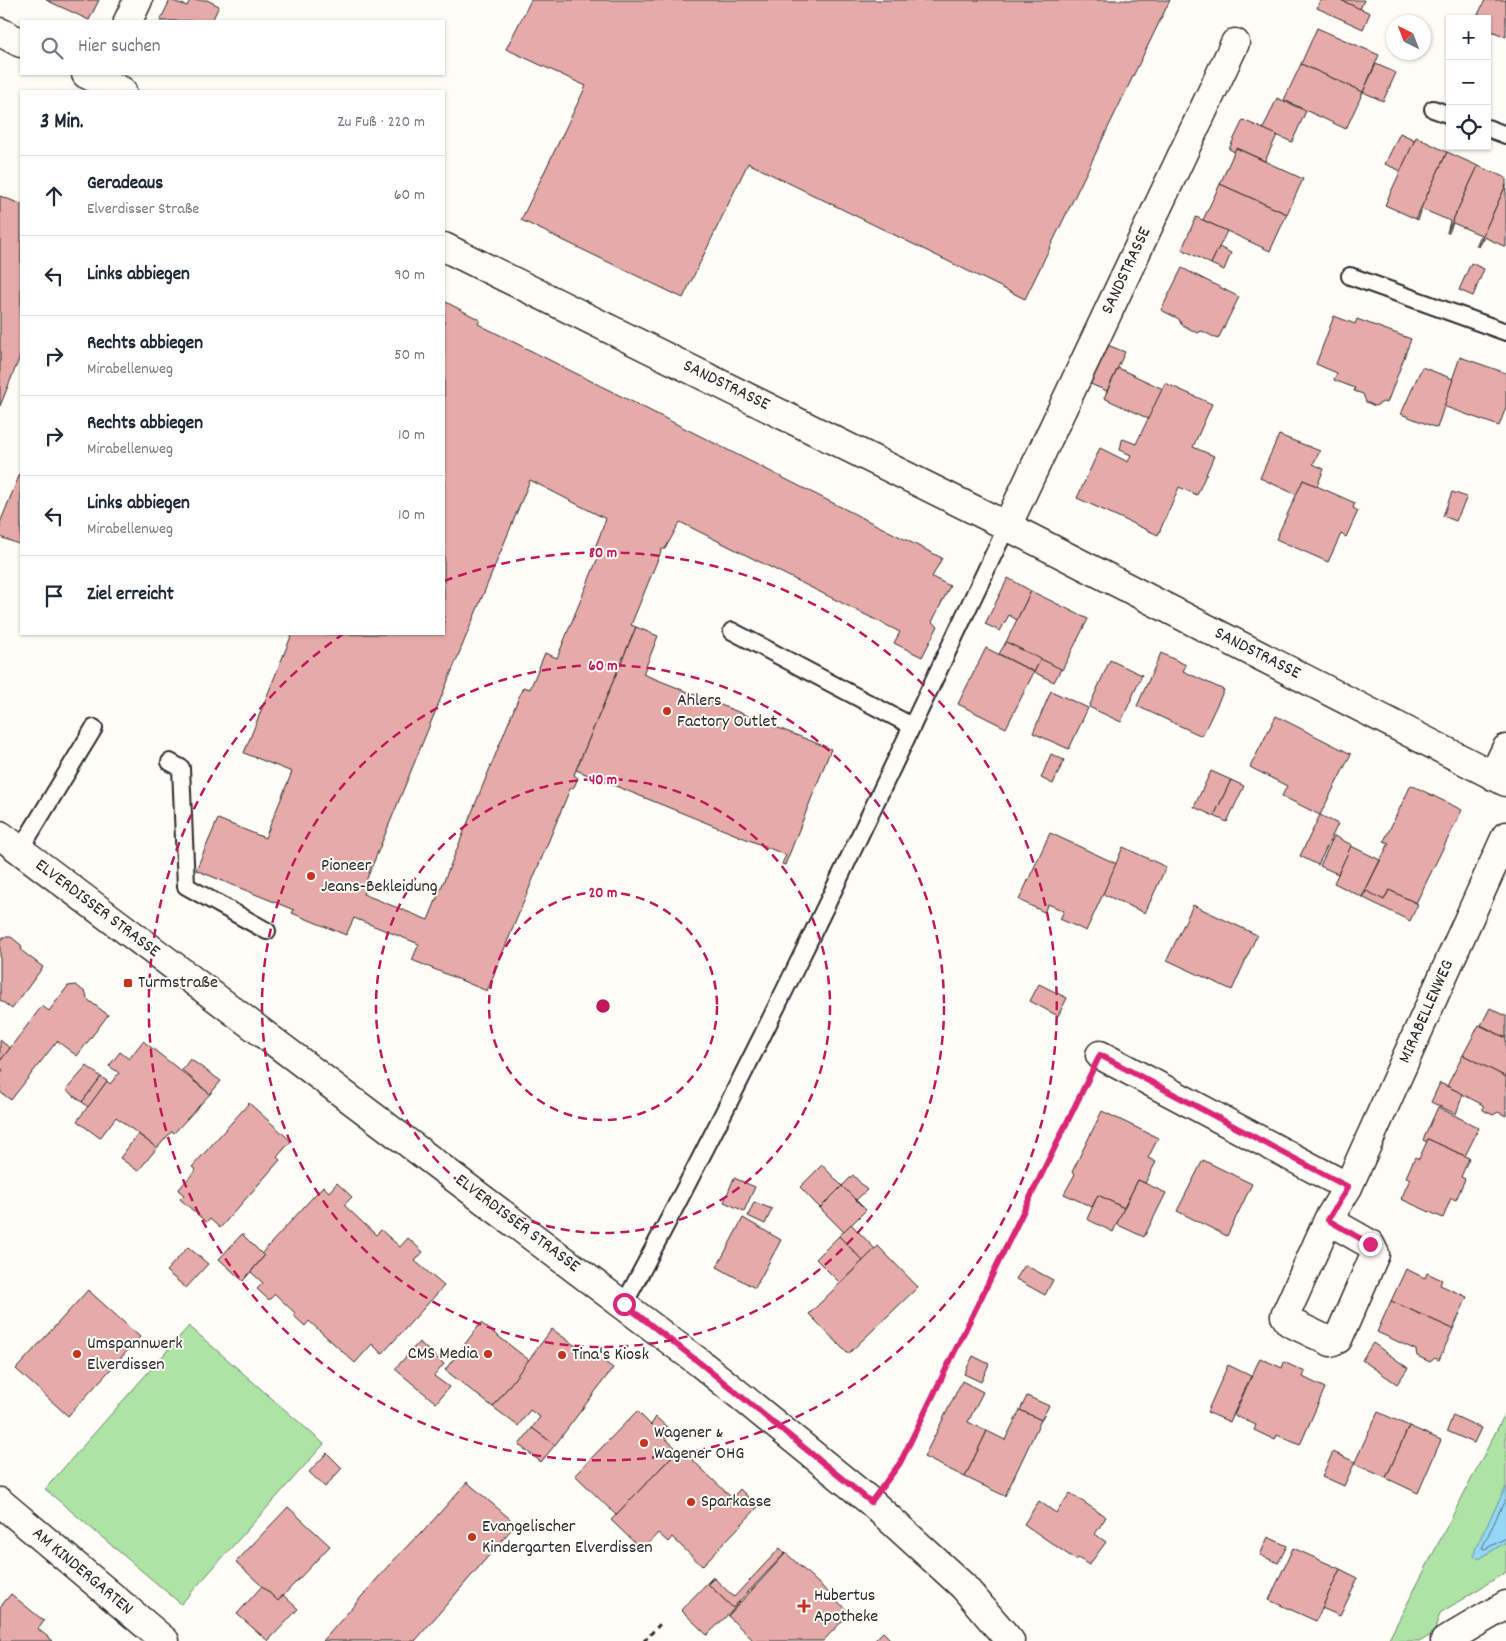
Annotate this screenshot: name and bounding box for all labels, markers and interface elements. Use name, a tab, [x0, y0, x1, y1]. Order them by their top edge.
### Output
north arrow	[1386, 15, 1431, 60]
map controls	[1446, 15, 1491, 150]
button: +	[1446, 15, 1491, 60]
search box	[20, 20, 445, 75]
icon: search	[38, 34, 66, 62]
text: Hier suchen	[78, 34, 161, 61]
button: −	[1446, 60, 1491, 105]
button: locate	[1446, 105, 1491, 150]
text: 3 Min.	[40, 108, 83, 138]
text: Zu Fuß · 220 m	[337, 111, 425, 134]
text: Geradeaus	[87, 171, 163, 198]
icon: ahead	[40, 182, 68, 210]
text: 60 m	[394, 184, 425, 207]
text: Elverdisser Straße	[87, 198, 199, 221]
street label: SANDSTRASSE	[1096, 223, 1158, 319]
icon: left	[40, 262, 68, 290]
text: Links abbiegen	[87, 262, 190, 289]
text: 90 m	[394, 264, 425, 287]
text: Rechts abbiegen	[87, 331, 203, 358]
icon: right	[40, 342, 68, 370]
text: 50 m	[394, 344, 425, 367]
street label: SANDSTRASSE	[678, 354, 774, 418]
text: Mirabellenweg	[87, 358, 173, 381]
text: Rechts abbiegen	[87, 411, 203, 438]
icon: right	[40, 422, 68, 450]
text: 10 m	[398, 424, 425, 447]
text: Mirabellenweg	[87, 438, 173, 461]
text: Links abbiegen	[87, 491, 190, 518]
icon: left	[40, 502, 68, 530]
text: 10 m	[398, 504, 425, 527]
text: Mirabellenweg	[87, 518, 173, 541]
text: 80 m	[589, 543, 617, 565]
icon: arrive	[40, 582, 68, 610]
text: Ziel erreicht	[87, 582, 174, 609]
street label: SANDSTRASSE	[1210, 622, 1304, 686]
text: 60 m	[588, 656, 618, 678]
place label: Ahlers Factory Outlet	[677, 689, 777, 735]
marker: Ahlers Factory Outlet	[661, 705, 673, 717]
text: 40 m	[589, 770, 617, 792]
street label: ELVERDISSER STRASSE	[29, 854, 165, 964]
place label: Pioneer Jeans-Bekleidung	[321, 854, 438, 900]
marker: Pioneer Jeans-Bekleidung	[305, 870, 317, 882]
text: 20 m	[589, 883, 617, 905]
street label: MIRABELLENWEG	[1393, 956, 1461, 1068]
place label: Turmstraße	[138, 971, 218, 996]
marker: Turmstraße	[122, 977, 134, 989]
centre of rings	[594, 997, 612, 1015]
street label: ELVERDISSER STRASSE	[449, 1169, 585, 1279]
route end	[1359, 1233, 1382, 1256]
route start	[613, 1293, 636, 1316]
place label: Umspannwerk Elverdissen	[87, 1332, 183, 1378]
place label: CMS Media	[408, 1342, 479, 1367]
place label: Tina's Kiosk	[572, 1343, 649, 1368]
marker: Umspannwerk Elverdissen	[71, 1348, 83, 1360]
marker: CMS Media	[482, 1348, 494, 1360]
marker: Tina's Kiosk	[556, 1349, 568, 1361]
place label: Wagener & Wagener OHG	[654, 1421, 744, 1467]
marker: Wagener & Wagener OHG	[638, 1437, 650, 1449]
place label: Sparkasse	[701, 1490, 771, 1515]
marker: Sparkasse	[685, 1496, 697, 1508]
place label: Evangelischer Kindergarten Elverdissen	[482, 1515, 653, 1561]
street label: AM KINDERGARTEN	[26, 1522, 138, 1622]
marker: Evangelischer Kindergarten Elverdissen	[466, 1531, 478, 1543]
place label: Hubertus Apotheke	[814, 1584, 878, 1630]
marker: Hubertus Apotheke	[798, 1600, 810, 1612]

